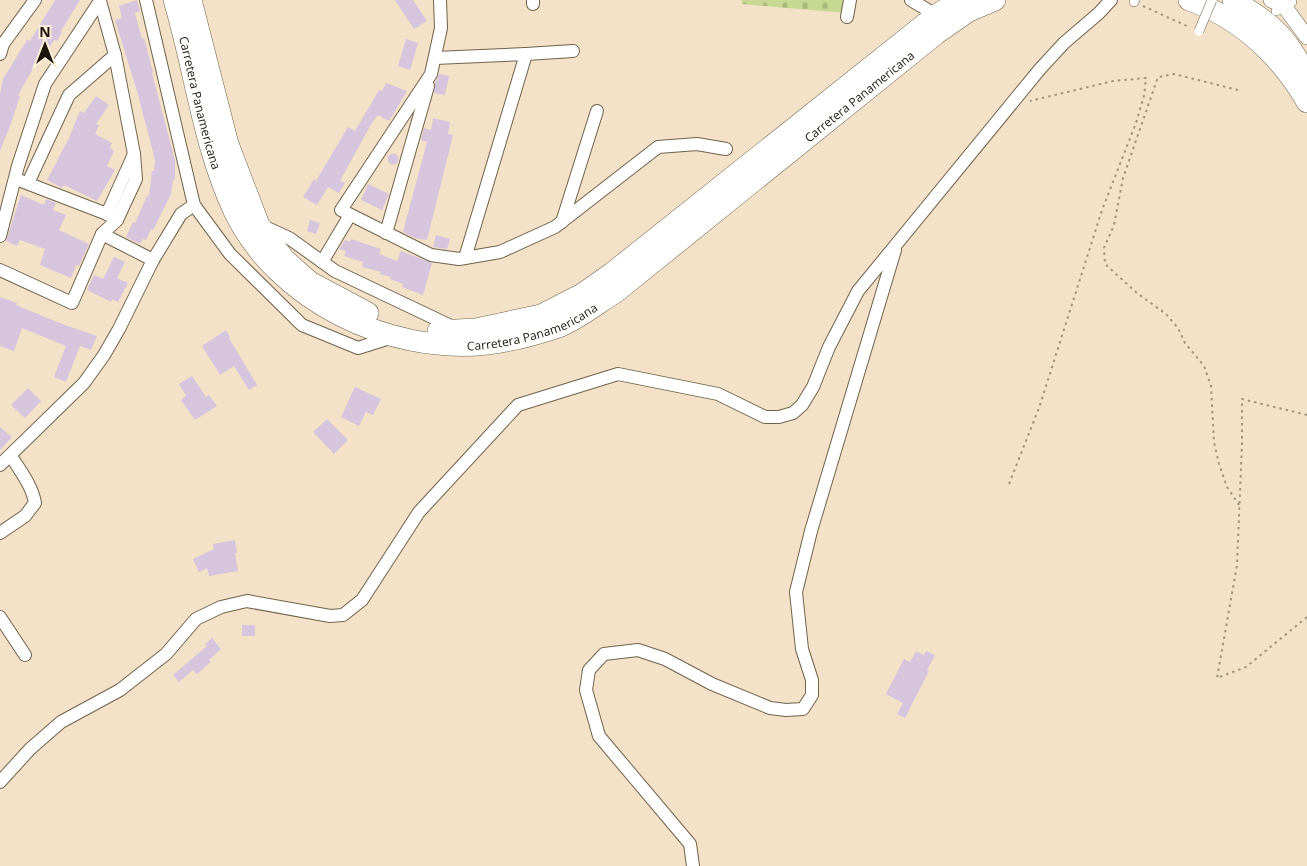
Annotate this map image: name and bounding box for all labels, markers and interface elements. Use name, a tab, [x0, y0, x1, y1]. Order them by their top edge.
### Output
north arrow	[20, 20, 70, 70]
text: N	[39, 22, 51, 41]
street label: Carretera Panamericana	[176, 34, 225, 171]
street label: Carretera Panamericana	[800, 47, 918, 146]
street label: Carretera Panamericana	[467, 299, 600, 354]

